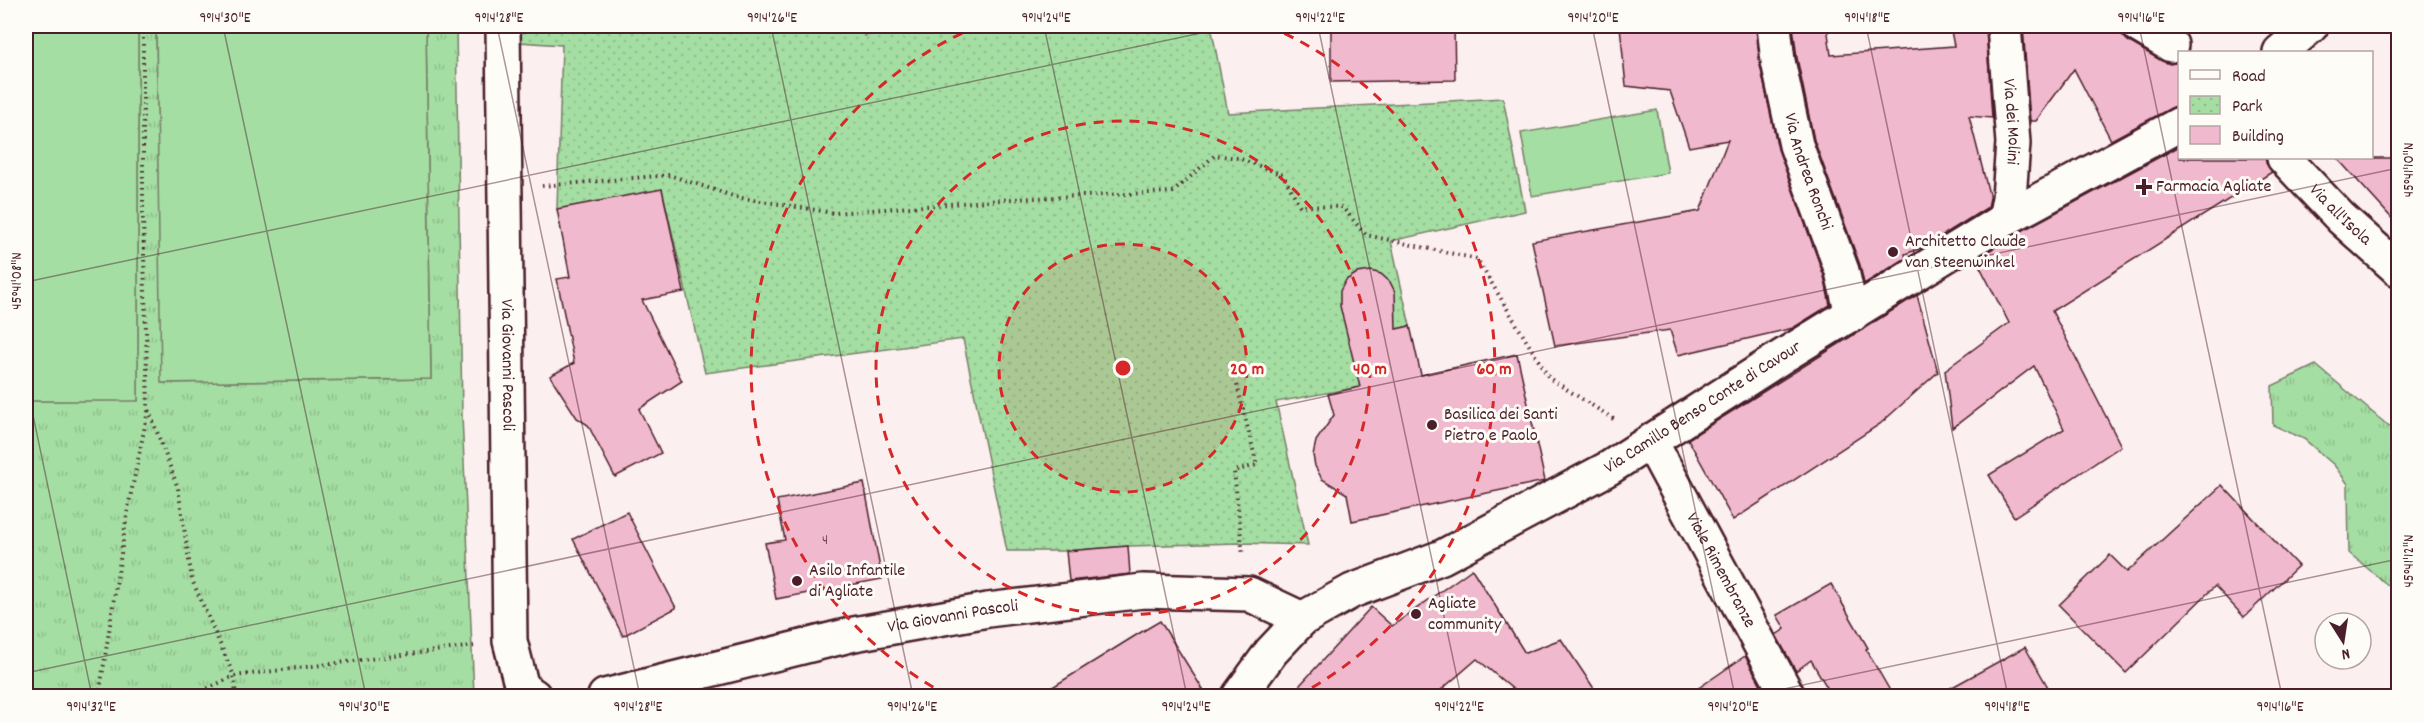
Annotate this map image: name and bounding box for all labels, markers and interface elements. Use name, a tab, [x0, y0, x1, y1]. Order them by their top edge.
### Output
text: 9°14'30"E	[199, 8, 251, 30]
text: 9°14'28"E	[475, 8, 524, 30]
text: 9°14'26"E	[747, 8, 797, 30]
text: 9°14'24"E	[1021, 8, 1071, 30]
text: 9°14'22"E	[1295, 8, 1345, 30]
text: 9°14'20"E	[1567, 8, 1619, 30]
text: 9°14'18"E	[1844, 8, 1890, 30]
text: 9°14'16"E	[2118, 8, 2165, 30]
legend	[2178, 51, 2373, 159]
text: Road	[2232, 65, 2266, 90]
street label: Via dei Molini	[1996, 78, 2026, 166]
text: Park	[2232, 95, 2263, 120]
street label: Via Andrea Ronchi	[1777, 111, 1839, 234]
text: Building	[2232, 125, 2284, 150]
text: 45°41'10"N	[2399, 143, 2421, 197]
place label: Farmacia Agliate	[2156, 175, 2271, 200]
street label: Via all'Isola	[2303, 179, 2377, 252]
marker: Farmacia Agliate	[2137, 180, 2151, 194]
place label: Architetto Claude van Steenwinkel	[1905, 230, 2026, 276]
marker: Architetto Claude van Steenwinkel	[1886, 245, 1900, 259]
text: 45°41'08"N	[7, 252, 29, 310]
street label: Via Giovanni Pascoli	[494, 299, 520, 431]
street label: Via Camillo Benso Conte di Cavour	[1599, 335, 1807, 480]
centre of rings	[1113, 358, 1133, 378]
text: 20 m	[1230, 358, 1264, 383]
text: 40 m	[1353, 358, 1387, 383]
text: 60 m	[1476, 358, 1512, 383]
place label: Basilica dei Santi Pietro e Paolo	[1444, 403, 1558, 449]
marker: Basilica dei Santi Pietro e Paolo	[1425, 418, 1439, 432]
street label: Viale Rimembranze	[1679, 508, 1762, 633]
house number: 4	[822, 530, 828, 552]
text: 45°41'12"N	[2399, 534, 2421, 588]
place label: Asilo Infantile di Agliate	[809, 559, 905, 605]
marker: Asilo Infantile di Agliate	[790, 574, 804, 588]
place label: Agliate community	[1428, 592, 1502, 638]
street label: Via Giovanni Pascoli	[886, 594, 1020, 640]
marker: Agliate community	[1409, 607, 1423, 621]
north arrow	[2313, 611, 2373, 671]
text: N	[2339, 641, 2352, 665]
text: 9°14'32"E	[66, 697, 116, 719]
text: 9°14'30"E	[338, 697, 390, 719]
text: 9°14'28"E	[614, 697, 663, 719]
text: 9°14'26"E	[887, 697, 937, 719]
text: 9°14'24"E	[1161, 697, 1211, 719]
text: 9°14'22"E	[1434, 697, 1484, 719]
text: 9°14'20"E	[1707, 697, 1759, 719]
text: 9°14'18"E	[1984, 697, 2030, 719]
text: 9°14'16"E	[2257, 697, 2304, 719]

